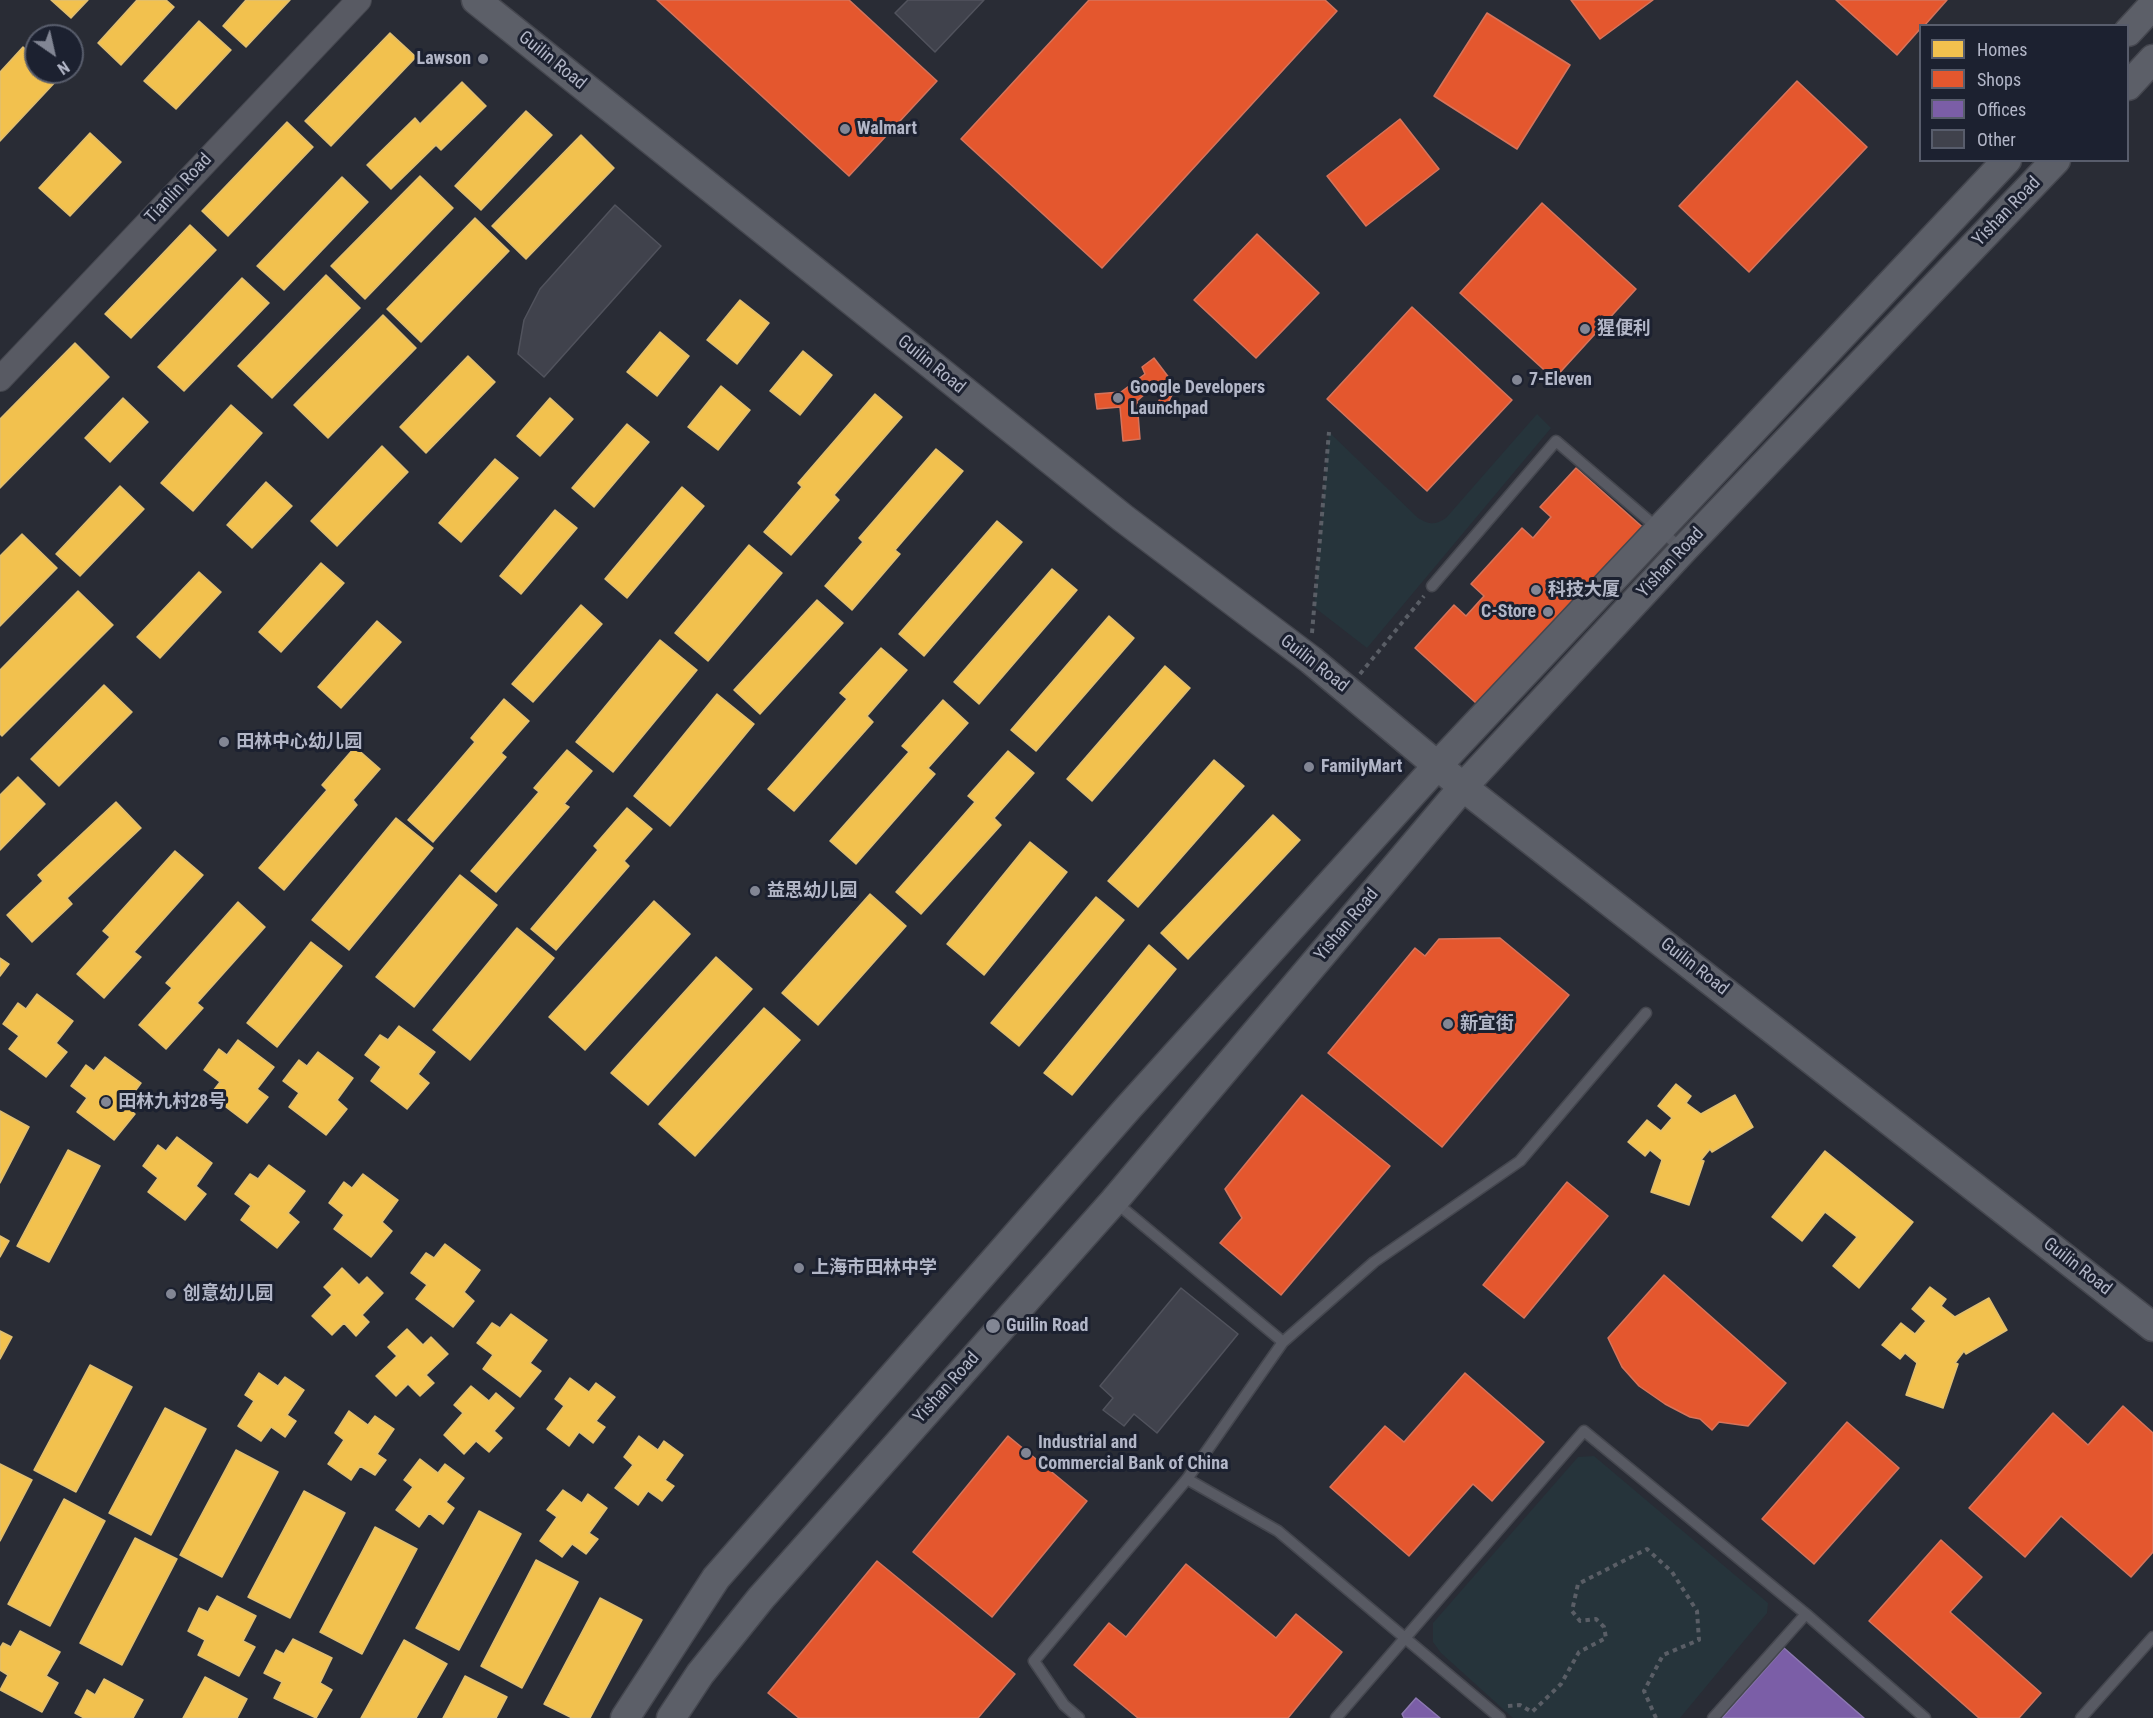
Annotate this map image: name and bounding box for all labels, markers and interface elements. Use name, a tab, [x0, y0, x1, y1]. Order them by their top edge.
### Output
north arrow	[24, 24, 84, 84]
legend	[1919, 24, 2129, 162]
street label: Guilin Road	[514, 27, 590, 95]
text: Homes	[1977, 39, 2027, 60]
place label: Lawson	[417, 48, 471, 70]
marker: Lawson	[476, 52, 490, 66]
text: N	[54, 57, 73, 78]
text: Shops	[1977, 69, 2021, 90]
text: Offices	[1977, 99, 2026, 120]
place label: Walmart	[857, 118, 917, 140]
marker: Walmart	[838, 122, 852, 136]
text: Other	[1977, 129, 2016, 150]
street label: Tianlin Road	[141, 149, 217, 229]
street label: Yishan Road	[1969, 173, 2045, 251]
place label: 猩便利	[1597, 318, 1651, 340]
marker: 猩便利	[1578, 322, 1592, 336]
street label: Guilin Road	[893, 331, 969, 399]
place label: 7-Eleven	[1529, 369, 1592, 391]
marker: 7-Eleven	[1510, 373, 1524, 387]
place label: Google Developers Launchpad	[1130, 377, 1265, 420]
marker: Google Developers Launchpad	[1111, 391, 1125, 405]
street label: Yishan Road	[1633, 523, 1709, 603]
place label: 科技大厦	[1548, 579, 1620, 601]
marker: 科技大厦	[1529, 583, 1543, 597]
place label: C-Store	[1481, 601, 1536, 623]
marker: C-Store	[1541, 605, 1555, 619]
street label: Guilin Road	[1276, 631, 1352, 697]
place label: 田林中心幼儿园	[236, 731, 362, 753]
marker: 田林中心幼儿园	[217, 735, 231, 749]
place label: FamilyMart	[1321, 756, 1402, 778]
marker: FamilyMart	[1302, 760, 1316, 774]
place label: 益思幼儿园	[767, 880, 857, 902]
marker: 益思幼儿园	[748, 884, 762, 898]
street label: Yishan Road	[1310, 884, 1384, 966]
street label: Guilin Road	[1656, 934, 1732, 1000]
place label: 新宜街	[1460, 1013, 1514, 1035]
marker: 新宜街	[1441, 1017, 1455, 1031]
place label: 田林九村28号	[118, 1091, 226, 1113]
marker: 田林九村28号	[99, 1095, 113, 1109]
street label: Guilin Road	[2039, 1234, 2115, 1300]
place label: 上海市田林中学	[811, 1257, 937, 1279]
marker: 上海市田林中学	[792, 1261, 806, 1275]
place label: 创意幼儿园	[183, 1283, 273, 1305]
marker: 创意幼儿园	[164, 1287, 178, 1301]
place label: Guilin Road	[1006, 1315, 1088, 1337]
marker: Guilin Road	[984, 1317, 1002, 1335]
street label: Yishan Road	[910, 1348, 984, 1428]
place label: Industrial and Commercial Bank of China	[1038, 1432, 1228, 1474]
marker: Industrial and Commercial Bank of China	[1019, 1446, 1033, 1460]

